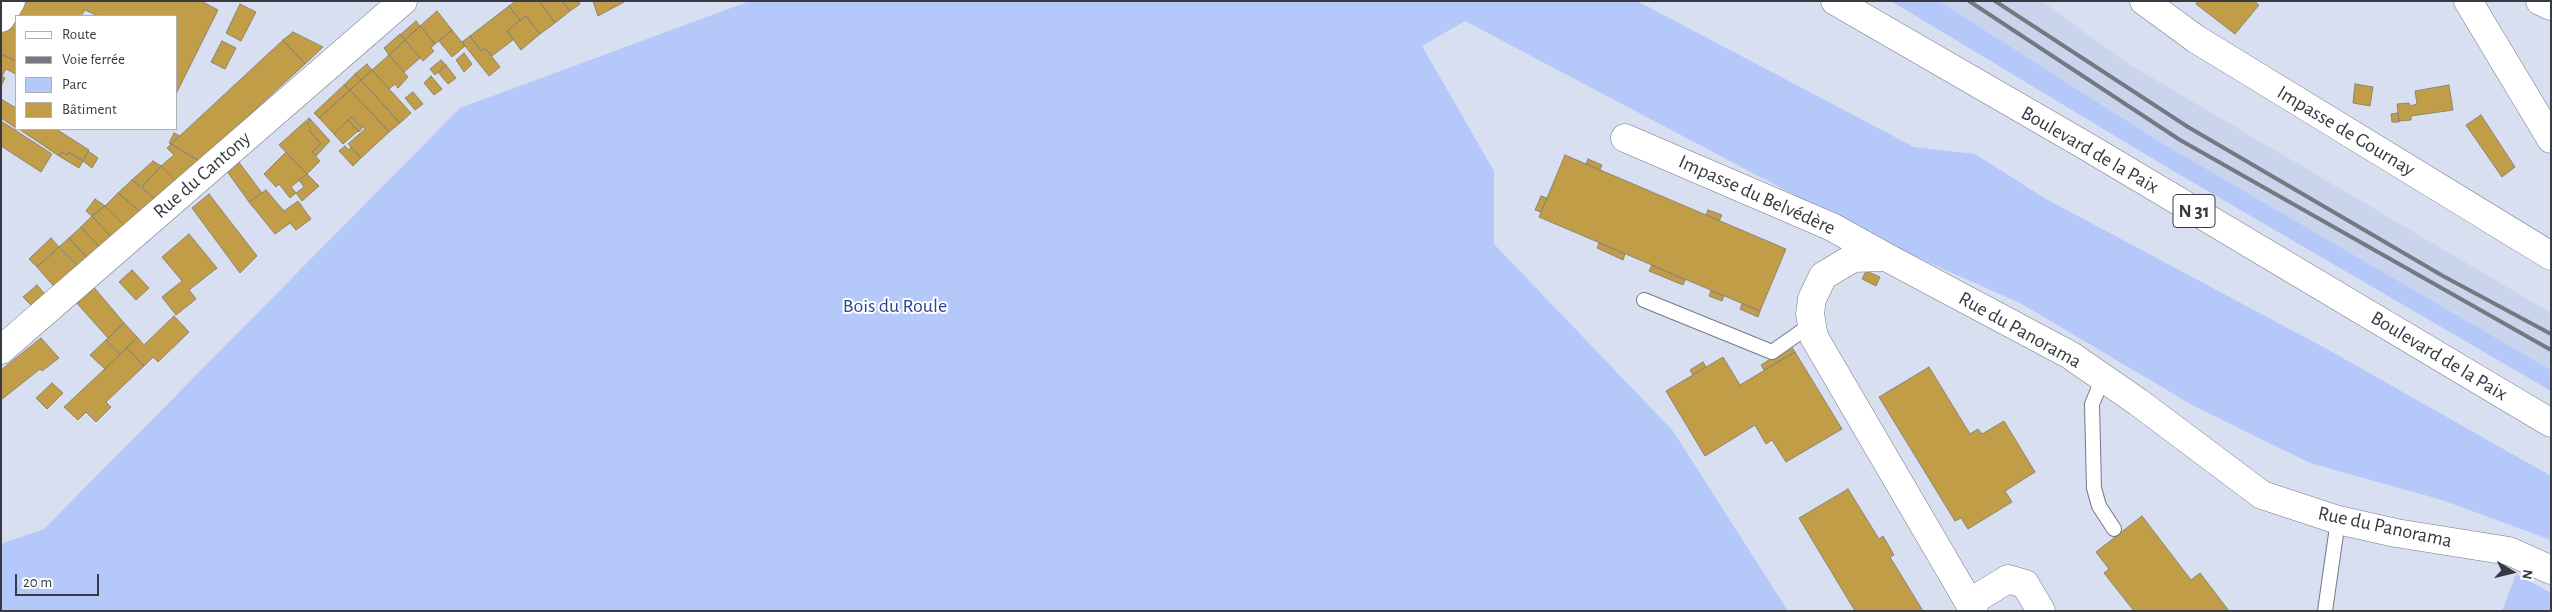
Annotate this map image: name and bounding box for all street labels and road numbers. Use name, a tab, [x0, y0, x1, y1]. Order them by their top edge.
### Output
street label: Impasse de Gournay	[2273, 80, 2419, 182]
street label: Boulevard de la Paix	[2017, 101, 2163, 199]
street label: Rue du Cantony	[148, 126, 256, 224]
street label: Impasse du Belvédère	[1675, 150, 1839, 240]
road number: N 31	[2173, 195, 2215, 228]
street label: Rue du Panorama	[1954, 286, 2086, 374]
street label: Boulevard de la Paix	[2366, 306, 2512, 406]
street label: Rue du Panorama	[2316, 501, 2454, 553]

